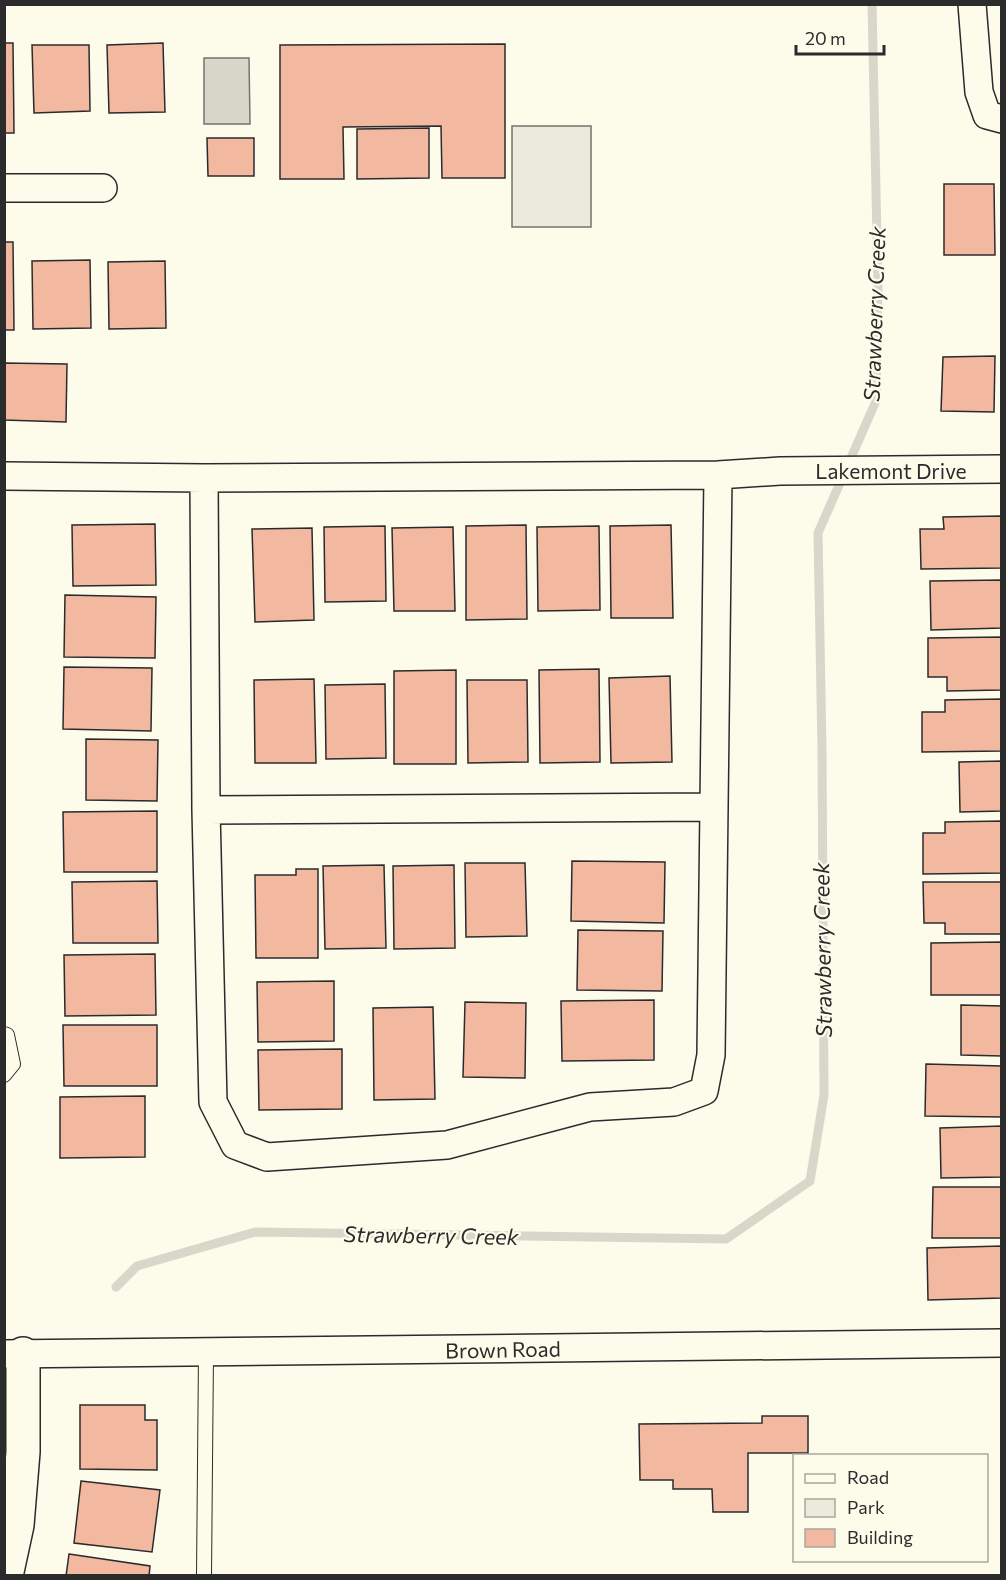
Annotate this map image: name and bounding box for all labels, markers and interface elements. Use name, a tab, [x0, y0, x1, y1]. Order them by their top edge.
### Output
scale bar	[796, 18, 884, 56]
text: 20 m	[805, 27, 846, 49]
water label: Strawberry Creek	[857, 225, 891, 402]
street label: Lakemont Drive	[815, 458, 967, 483]
water label: Strawberry Creek	[807, 861, 837, 1038]
water label: Strawberry Creek	[343, 1220, 520, 1250]
street label: Brown Road	[445, 1335, 561, 1363]
legend	[793, 1454, 988, 1562]
text: Road	[847, 1466, 889, 1488]
text: Park	[847, 1496, 885, 1518]
text: Building	[847, 1526, 913, 1548]

